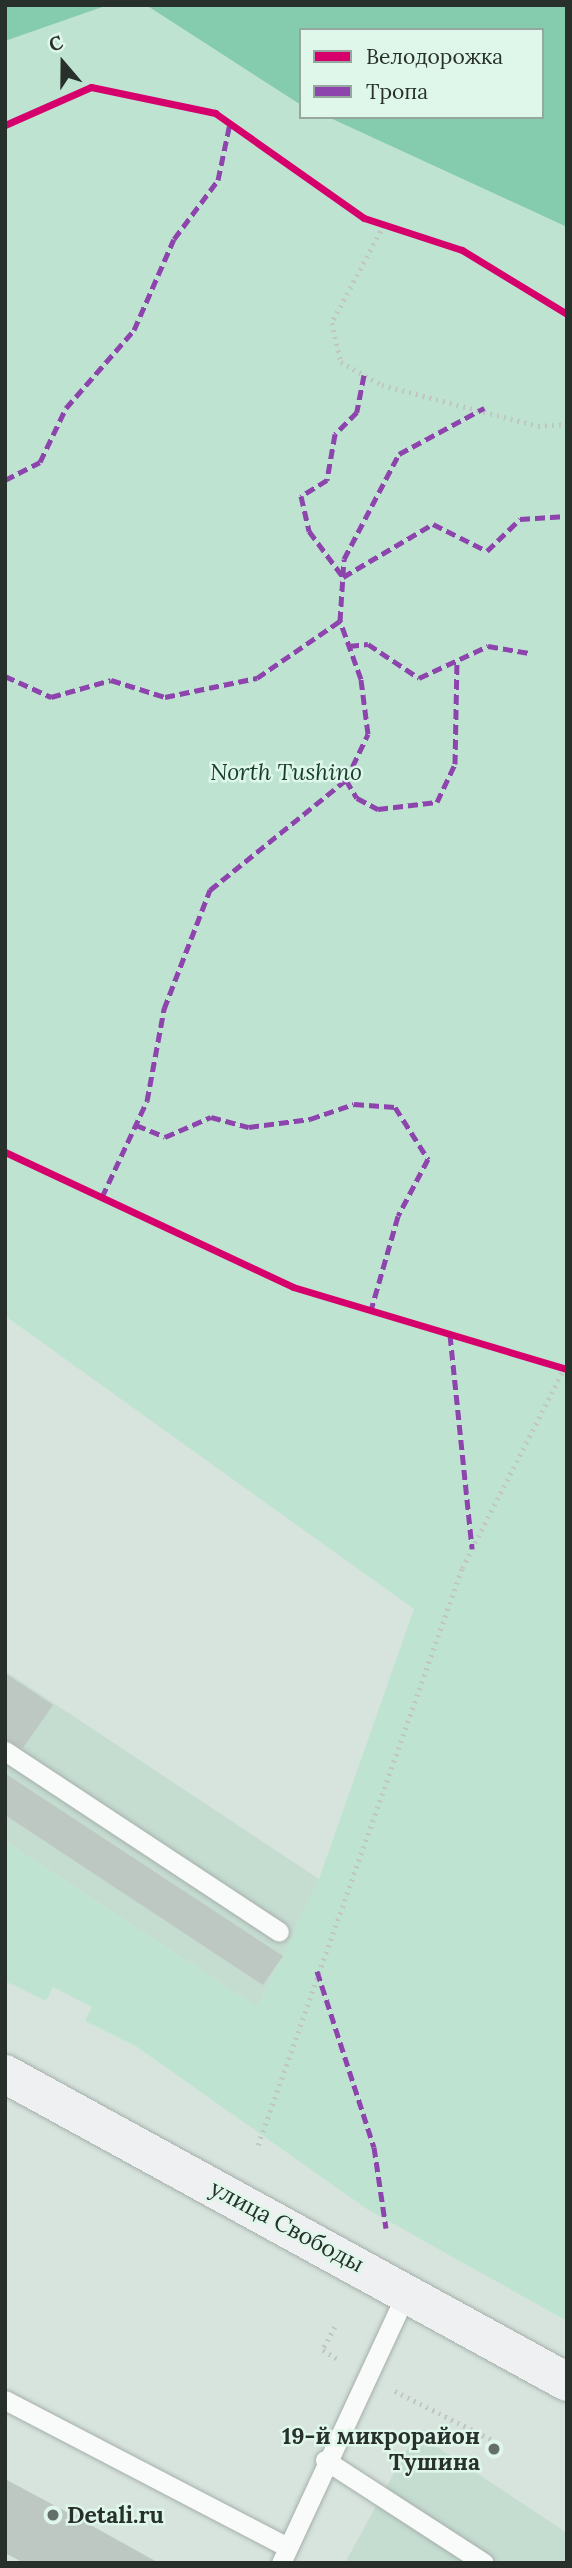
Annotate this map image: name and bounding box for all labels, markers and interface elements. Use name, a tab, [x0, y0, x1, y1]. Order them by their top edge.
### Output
north arrow	[28, 28, 98, 98]
legend	[299, 28, 544, 119]
text: С	[46, 30, 66, 57]
text: Велодорожка	[366, 43, 503, 70]
text: Тропа	[366, 78, 428, 105]
park label: North Tushino	[210, 758, 362, 786]
street label: улица Свободы	[205, 2174, 369, 2278]
place label: 19-й микрорайон Тушина	[282, 2422, 480, 2476]
marker: 19-й микрорайон Тушина	[486, 2441, 502, 2457]
place label: Detali.ru	[67, 2501, 164, 2529]
marker: Detali.ru	[45, 2507, 61, 2523]

